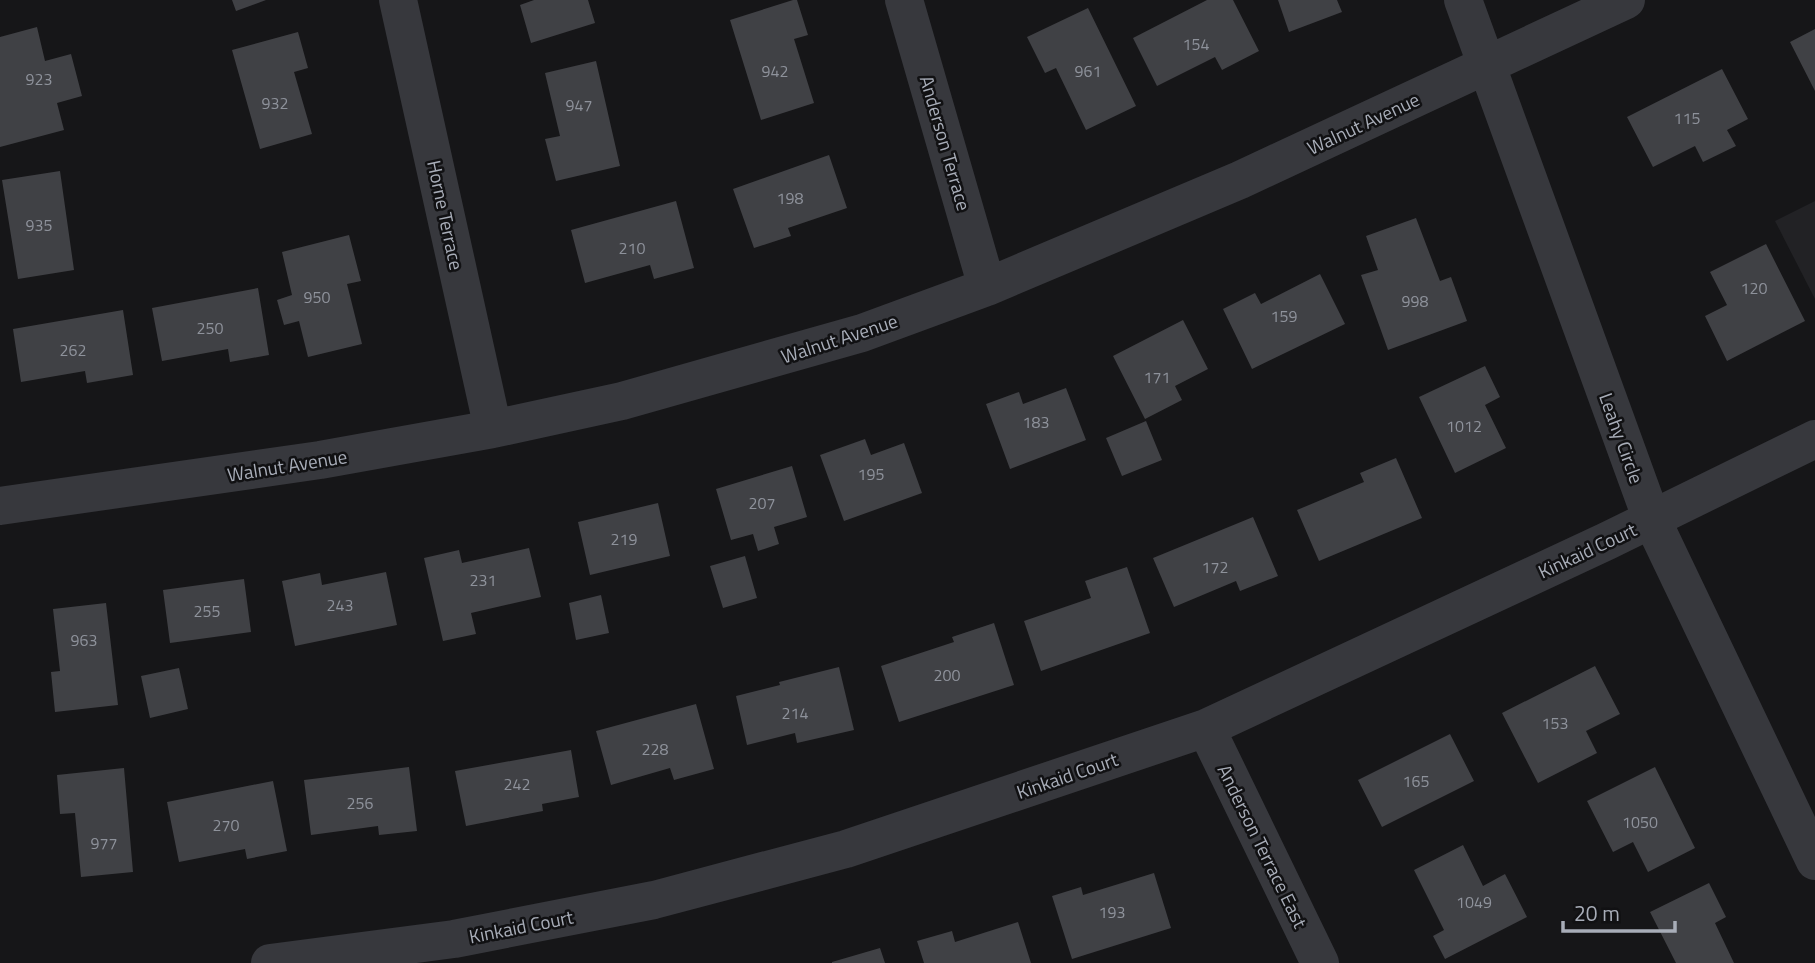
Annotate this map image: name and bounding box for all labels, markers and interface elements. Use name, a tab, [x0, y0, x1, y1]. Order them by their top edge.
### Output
house number: 154	[1183, 32, 1209, 56]
house number: 942	[762, 59, 788, 83]
house number: 961	[1075, 59, 1101, 83]
house number: 923	[26, 67, 52, 91]
street label: Anderson Terrace	[913, 72, 979, 214]
street label: Walnut Avenue	[1302, 84, 1424, 162]
house number: 932	[262, 91, 288, 115]
house number: 947	[566, 93, 592, 117]
house number: 115	[1674, 106, 1700, 130]
street label: Horne Terrace	[420, 157, 472, 273]
house number: 198	[777, 186, 803, 210]
house number: 935	[26, 213, 52, 237]
house number: 210	[619, 236, 645, 260]
house number: 120	[1741, 276, 1767, 300]
house number: 950	[304, 285, 330, 309]
house number: 998	[1402, 289, 1428, 313]
house number: 159	[1271, 304, 1297, 328]
street label: Walnut Avenue	[777, 306, 901, 370]
house number: 250	[197, 316, 223, 340]
house number: 262	[60, 338, 86, 362]
house number: 171	[1144, 365, 1170, 389]
street label: Leahy Circle	[1592, 389, 1652, 487]
house number: 183	[1023, 410, 1049, 434]
house number: 1012	[1446, 414, 1482, 438]
street label: Walnut Avenue	[225, 441, 349, 489]
house number: 195	[858, 462, 884, 486]
house number: 207	[749, 491, 775, 515]
street label: Kinkaid Court	[1533, 514, 1641, 585]
house number: 219	[611, 527, 637, 551]
house number: 172	[1202, 555, 1228, 579]
house number: 231	[470, 568, 496, 592]
house number: 243	[327, 593, 353, 617]
house number: 255	[194, 599, 220, 623]
house number: 963	[71, 628, 97, 652]
house number: 200	[934, 663, 960, 687]
house number: 214	[782, 701, 808, 725]
house number: 153	[1542, 711, 1568, 735]
house number: 228	[642, 737, 668, 761]
street label: Kinkaid Court	[1012, 744, 1122, 806]
street label: Anderson Terrace East	[1211, 759, 1315, 933]
house number: 165	[1403, 769, 1429, 793]
house number: 242	[504, 772, 530, 796]
house number: 256	[347, 791, 373, 815]
house number: 1050	[1622, 810, 1658, 834]
house number: 270	[213, 813, 239, 837]
house number: 977	[91, 831, 117, 855]
house number: 1049	[1456, 890, 1492, 914]
scale bar	[1563, 890, 1675, 934]
text: 20 m	[1574, 897, 1620, 929]
house number: 193	[1099, 900, 1125, 924]
street label: Kinkaid Court	[466, 902, 576, 950]

